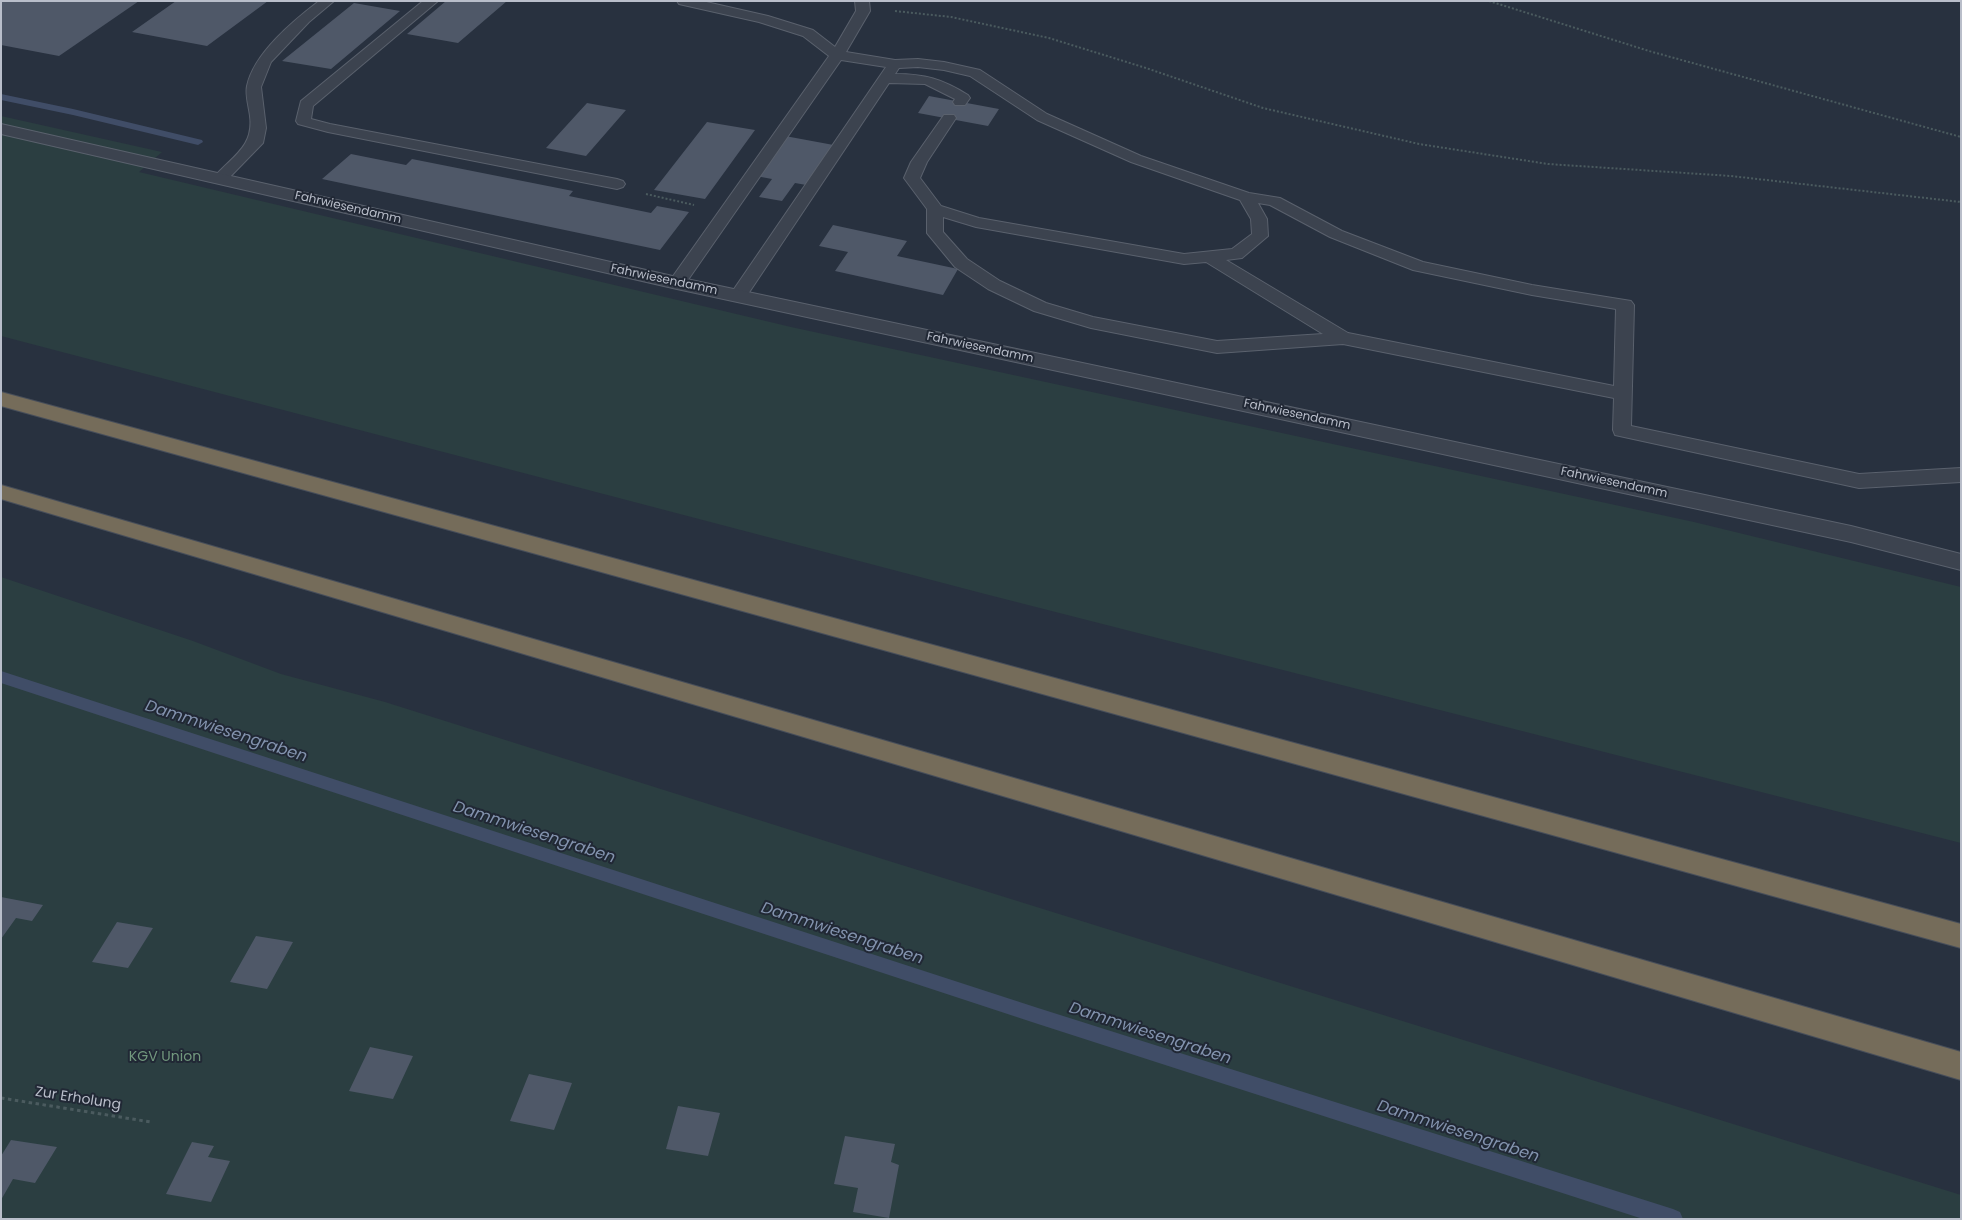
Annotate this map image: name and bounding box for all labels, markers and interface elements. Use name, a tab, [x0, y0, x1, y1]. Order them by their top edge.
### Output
street label: Fahrwiesendamm	[293, 189, 403, 227]
street label: Fahrwiesendamm	[609, 262, 719, 298]
street label: Fahrwiesendamm	[925, 330, 1035, 366]
street label: Fahrwiesendamm	[1242, 397, 1352, 433]
street label: Fahrwiesendamm	[1559, 465, 1669, 501]
water label: Dammwiesengraben	[143, 697, 309, 767]
water label: Dammwiesengraben	[451, 798, 617, 868]
water label: Dammwiesengraben	[759, 899, 925, 969]
water label: Dammwiesengraben	[1067, 999, 1233, 1069]
park label: KGV Union	[129, 1049, 201, 1065]
street label: Zur Erholung	[34, 1084, 122, 1114]
water label: Dammwiesengraben	[1375, 1097, 1541, 1167]

